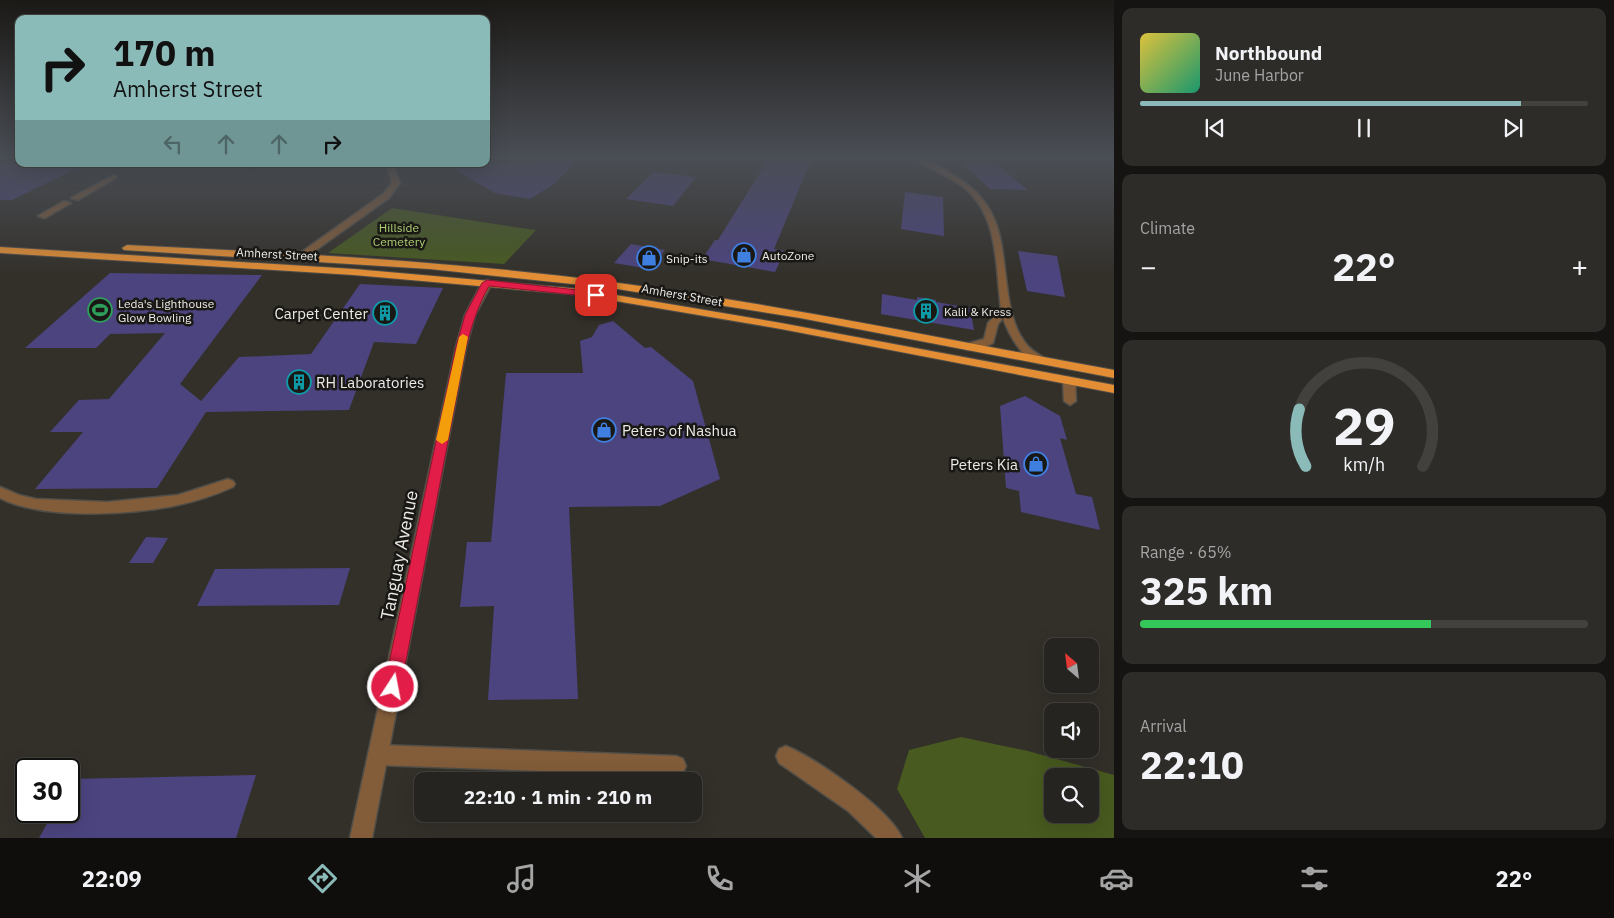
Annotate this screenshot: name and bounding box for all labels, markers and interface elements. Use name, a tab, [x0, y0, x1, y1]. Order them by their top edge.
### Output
text: 170 m	[113, 30, 216, 76]
icon: right	[30, 35, 95, 100]
text: Northbound	[1215, 41, 1322, 65]
text: June Harbor	[1215, 65, 1304, 85]
text: Amherst Street	[113, 74, 263, 103]
icon: previous	[1201, 114, 1229, 142]
icon: pause	[1350, 114, 1378, 142]
icon: next	[1499, 114, 1527, 142]
icon: left	[159, 130, 187, 158]
icon: ahead	[212, 130, 240, 158]
icon: ahead	[265, 130, 293, 158]
icon: right	[318, 130, 346, 158]
text: Climate	[1140, 218, 1195, 238]
park label: Hillside Cemetery	[373, 220, 425, 249]
shop icon: AutoZone	[731, 242, 757, 268]
text: 22°	[1332, 242, 1396, 291]
street label: Amherst Street	[236, 244, 318, 264]
shop icon: Snip-its	[636, 245, 662, 271]
place label: AutoZone	[762, 248, 815, 263]
text: −	[1140, 248, 1157, 285]
text: +	[1571, 248, 1588, 285]
place label: Snip-its	[666, 251, 708, 266]
pin	[575, 274, 617, 316]
icon: arrive	[582, 281, 610, 309]
street label: Amherst Street	[640, 281, 724, 309]
place label: Leda's Lighthouse Glow Bowling	[118, 296, 215, 325]
sports icon: Leda's Lighthouse Glow Bowling	[87, 297, 113, 323]
building icon: Kalil & Kress	[913, 298, 939, 324]
building icon: Carpet Center	[372, 300, 398, 326]
place label: Carpet Center	[274, 304, 368, 323]
place label: Kalil & Kress	[944, 304, 1012, 319]
building icon: RH Laboratories	[286, 369, 312, 395]
place label: RH Laboratories	[316, 373, 424, 392]
text: 29	[1333, 392, 1395, 459]
shop icon: Peters of Nashua	[591, 417, 617, 443]
place label: Peters of Nashua	[622, 421, 737, 440]
shop icon: Peters Kia	[1023, 451, 1049, 477]
text: km/h	[1343, 453, 1385, 476]
place label: Peters Kia	[950, 455, 1018, 474]
street label: Tanguay Avenue	[375, 488, 423, 622]
text: Range · 65%	[1140, 542, 1232, 562]
text: 325 km	[1140, 566, 1273, 615]
north arrow	[1044, 638, 1099, 692]
map controls	[1044, 638, 1099, 823]
position arrow	[366, 660, 418, 712]
button: sound	[1044, 703, 1099, 758]
text: Arrival	[1140, 716, 1187, 736]
text: 22:10	[1140, 740, 1244, 789]
speed limit sign: 30	[15, 758, 80, 823]
button: search	[1044, 768, 1099, 823]
text: 22:10 · 1 min · 210 m	[464, 785, 652, 809]
icon: directions	[305, 861, 340, 896]
icon: music	[504, 861, 539, 896]
icon: phone	[702, 861, 737, 896]
icon: climate	[900, 861, 935, 896]
icon: car	[1099, 861, 1134, 896]
icon: filters	[1297, 861, 1332, 896]
text: 22:09	[82, 864, 142, 893]
text: 22°	[1495, 864, 1532, 893]

